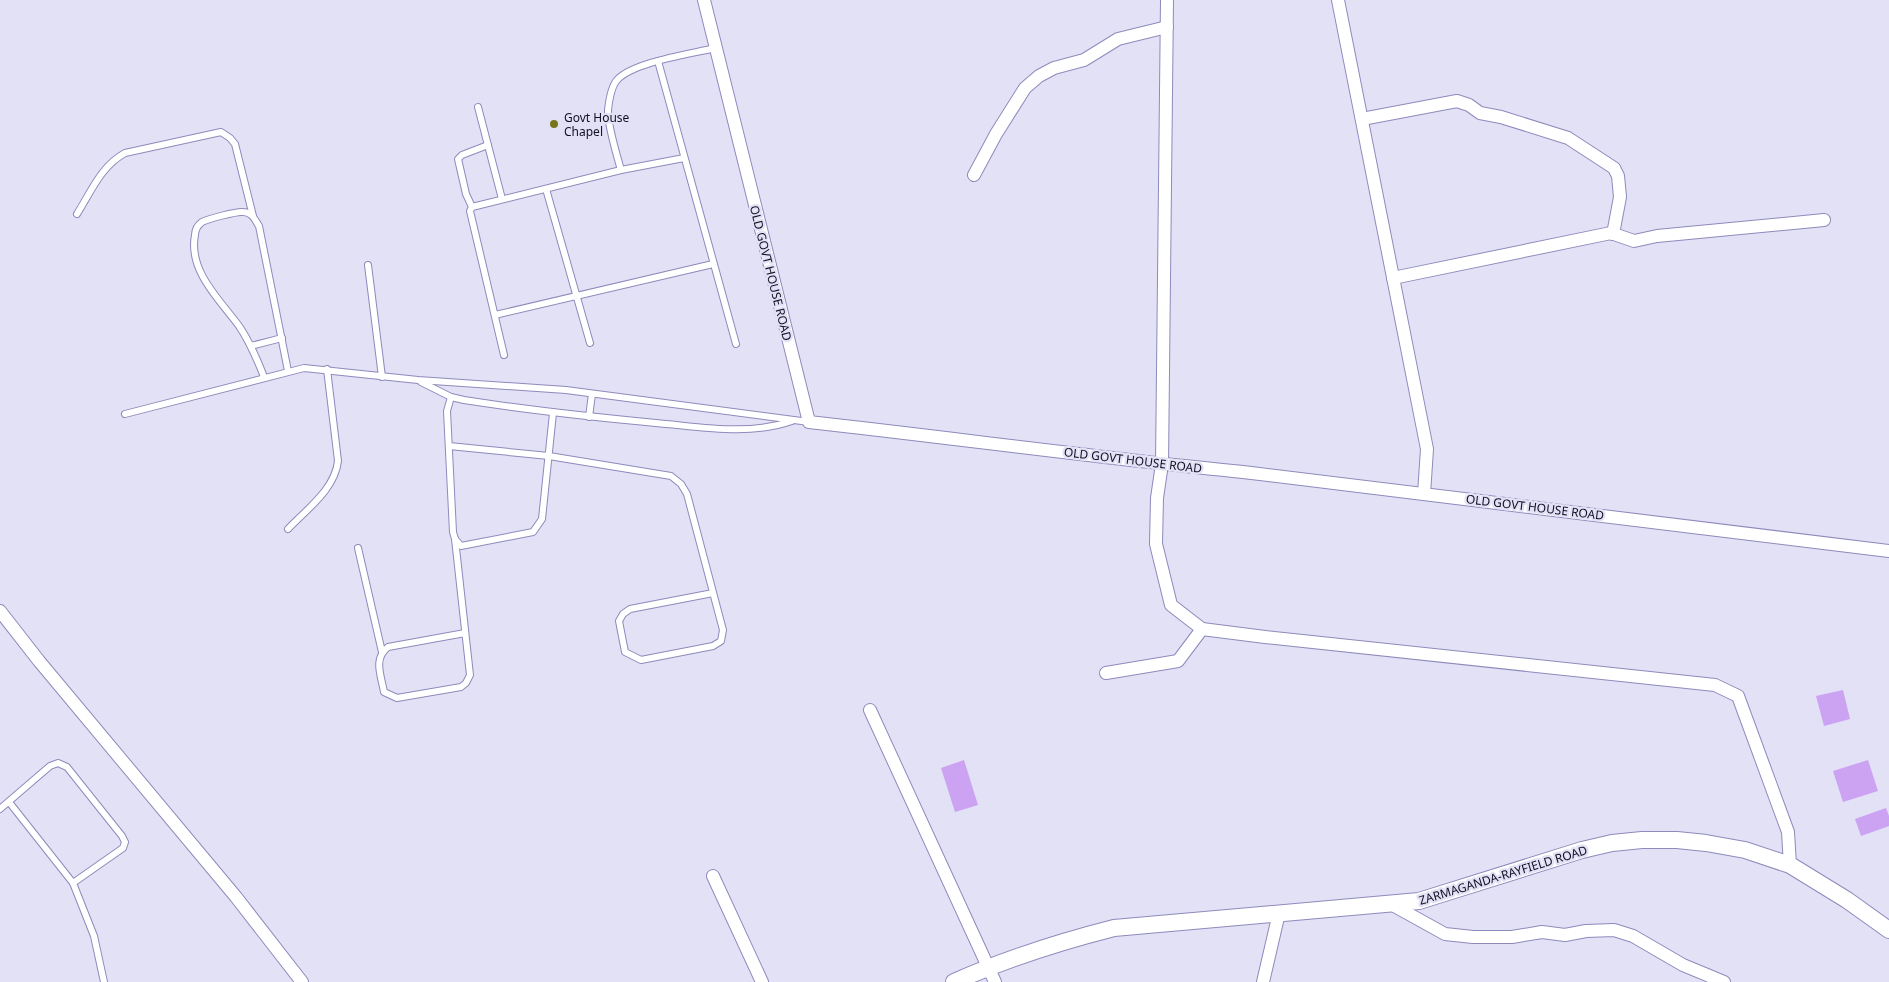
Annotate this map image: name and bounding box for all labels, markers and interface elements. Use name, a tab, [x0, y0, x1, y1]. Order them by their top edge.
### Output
place label: Govt House Chapel	[564, 109, 630, 140]
marker: Govt House Chapel	[548, 118, 560, 130]
street label: OLD GOVT HOUSE ROAD	[746, 204, 796, 343]
street label: OLD GOVT HOUSE ROAD	[1063, 443, 1203, 477]
street label: OLD GOVT HOUSE ROAD	[1465, 490, 1605, 524]
street label: ZARMAGANDA-RAYFIELD ROAD	[1417, 841, 1590, 909]

